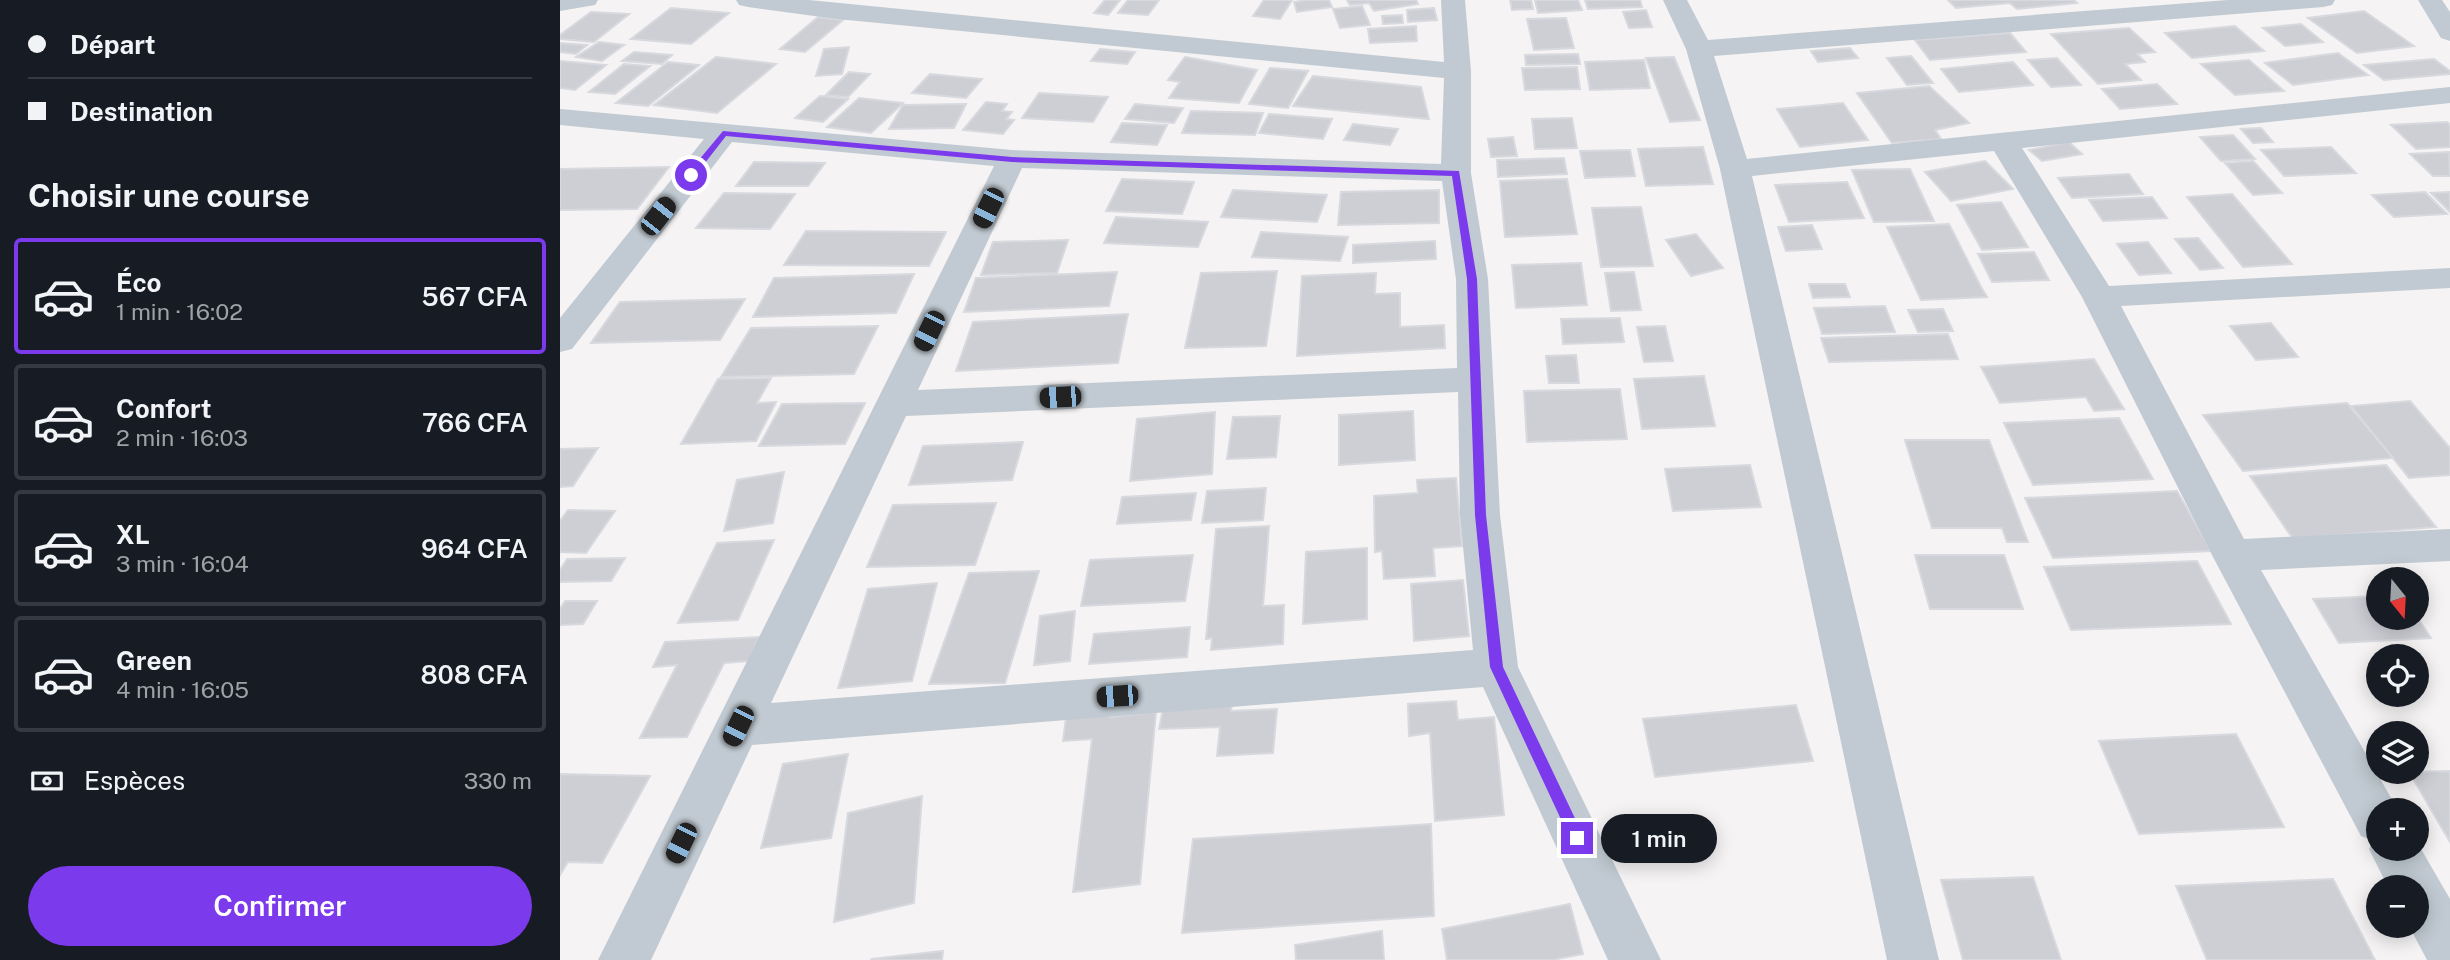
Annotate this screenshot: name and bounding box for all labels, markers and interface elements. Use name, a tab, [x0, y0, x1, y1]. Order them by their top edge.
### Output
text: Départ	[70, 29, 156, 60]
text: Destination	[70, 96, 213, 127]
route start	[675, 159, 707, 191]
text: Choisir une course	[28, 177, 310, 214]
car	[970, 185, 1007, 231]
car	[637, 193, 680, 239]
icon: car	[32, 265, 95, 328]
text: Éco	[116, 267, 162, 298]
text: 567 CFA	[422, 281, 528, 312]
text: 1 min · 16:02	[116, 298, 243, 325]
car	[911, 308, 948, 354]
car	[1039, 385, 1082, 409]
icon: car	[32, 391, 95, 454]
text: Confort	[116, 393, 212, 424]
text: 766 CFA	[422, 407, 528, 438]
text: 2 min · 16:03	[116, 424, 248, 451]
icon: car	[32, 517, 95, 580]
text: XL	[116, 519, 150, 550]
text: 964 CFA	[421, 533, 528, 564]
text: 3 min · 16:04	[116, 550, 249, 577]
north arrow	[2366, 567, 2429, 630]
map controls	[2366, 567, 2429, 938]
icon: car	[32, 643, 95, 706]
button: locate	[2366, 644, 2429, 707]
text: Green	[116, 645, 192, 676]
text: 808 CFA	[420, 659, 528, 690]
text: 4 min · 16:05	[116, 676, 249, 703]
car	[1096, 684, 1139, 708]
car	[720, 703, 757, 749]
button: layers	[2366, 721, 2429, 784]
icon: cash	[28, 762, 66, 800]
text: Espèces	[84, 765, 185, 796]
text: 330 m	[464, 767, 532, 794]
button: +	[2366, 798, 2429, 861]
callout: 1 min	[1602, 814, 1717, 862]
car	[663, 820, 700, 866]
route end	[1561, 822, 1593, 854]
text: 1 min	[1632, 825, 1686, 852]
button: Confirmer	[28, 866, 532, 946]
button: −	[2366, 875, 2429, 938]

